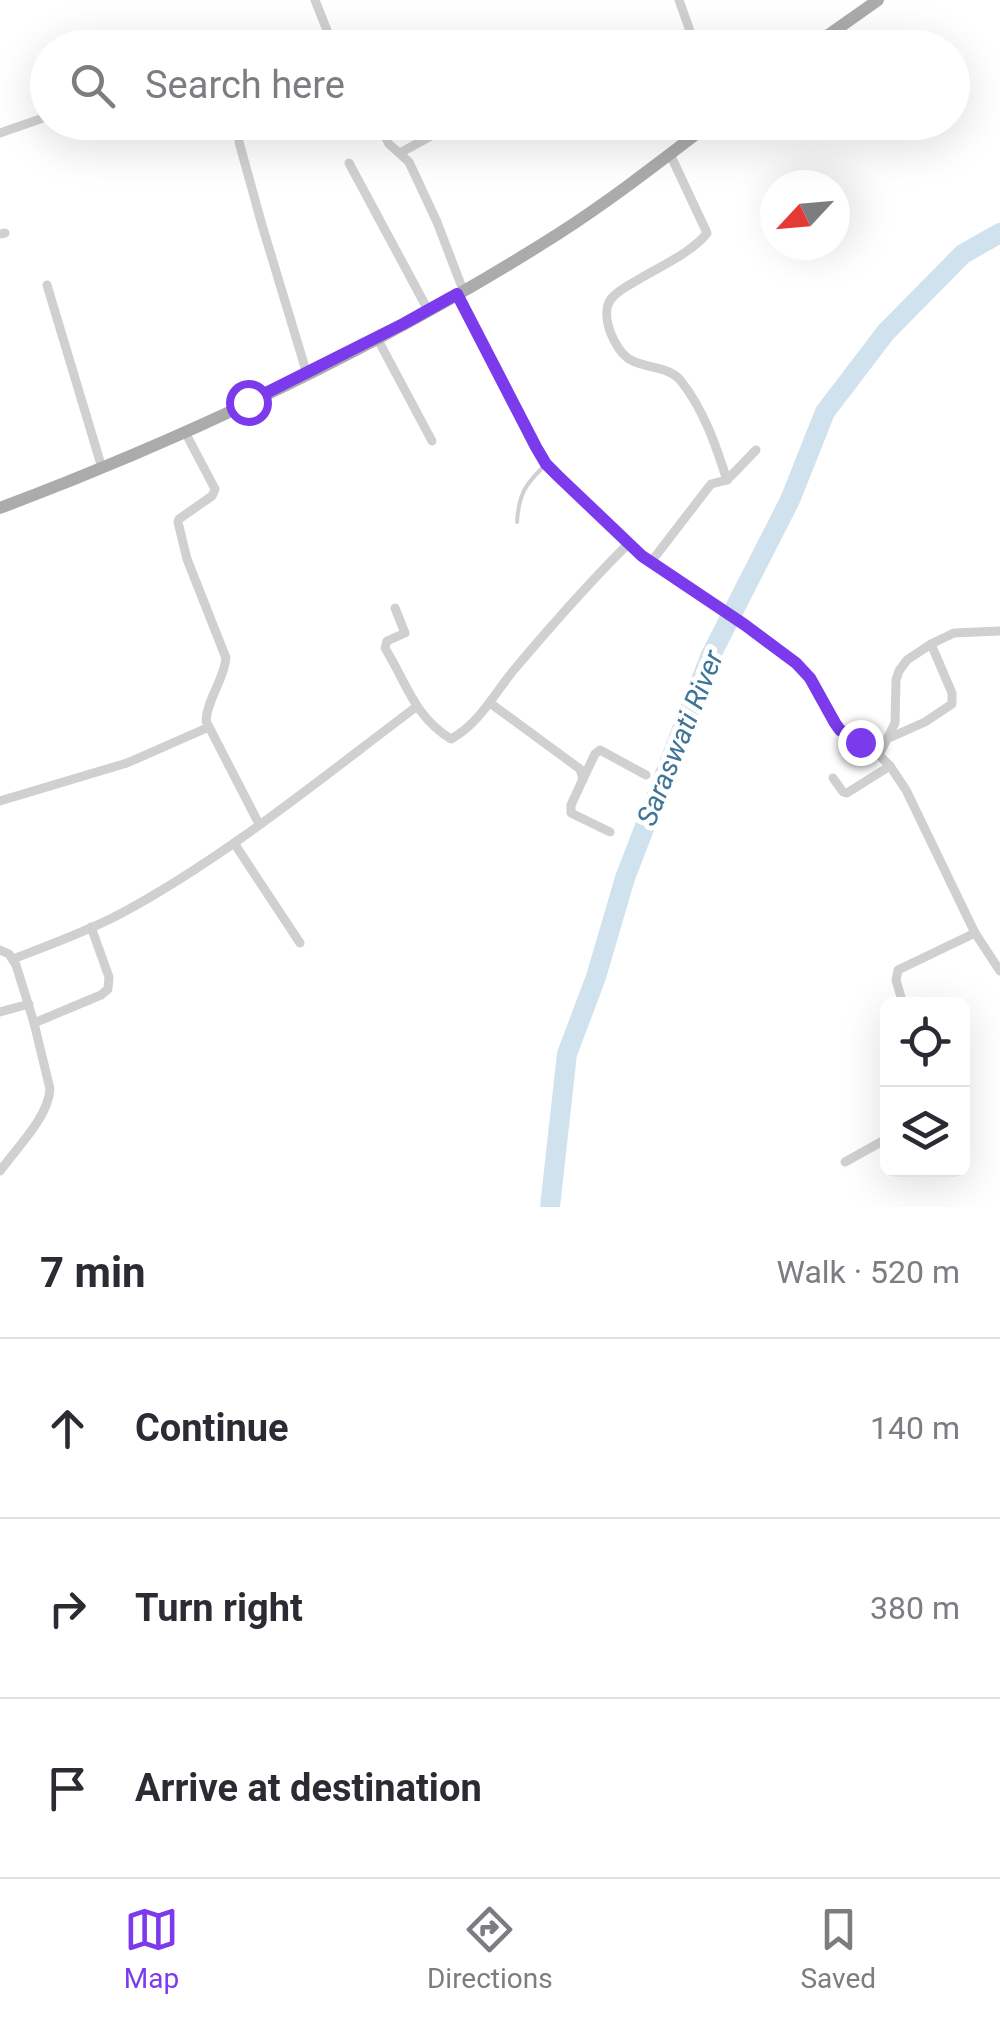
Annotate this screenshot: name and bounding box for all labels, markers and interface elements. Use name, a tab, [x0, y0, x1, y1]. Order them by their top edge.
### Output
search box	[30, 30, 970, 140]
icon: search	[65, 58, 120, 113]
text: Search here	[145, 63, 345, 107]
north arrow	[760, 170, 850, 260]
route start	[226, 380, 272, 426]
water label: Saraswati River	[630, 645, 730, 830]
route end	[838, 720, 884, 766]
map controls	[880, 997, 970, 1177]
button: locate	[880, 997, 970, 1087]
button: layers	[880, 1087, 970, 1177]
text: 7 min	[40, 1248, 146, 1297]
text: Walk · 520 m	[777, 1253, 960, 1291]
icon: ahead	[40, 1401, 95, 1456]
text: Continue	[135, 1406, 289, 1450]
text: 140 m	[870, 1409, 960, 1447]
icon: right	[40, 1581, 95, 1636]
text: Turn right	[135, 1586, 303, 1630]
text: 380 m	[870, 1589, 960, 1627]
icon: arrive	[40, 1761, 95, 1816]
text: Arrive at destination	[135, 1766, 482, 1810]
tab: Map	[124, 1902, 179, 1995]
tab: Directions	[427, 1902, 553, 1995]
tab: Saved	[800, 1902, 876, 1995]

